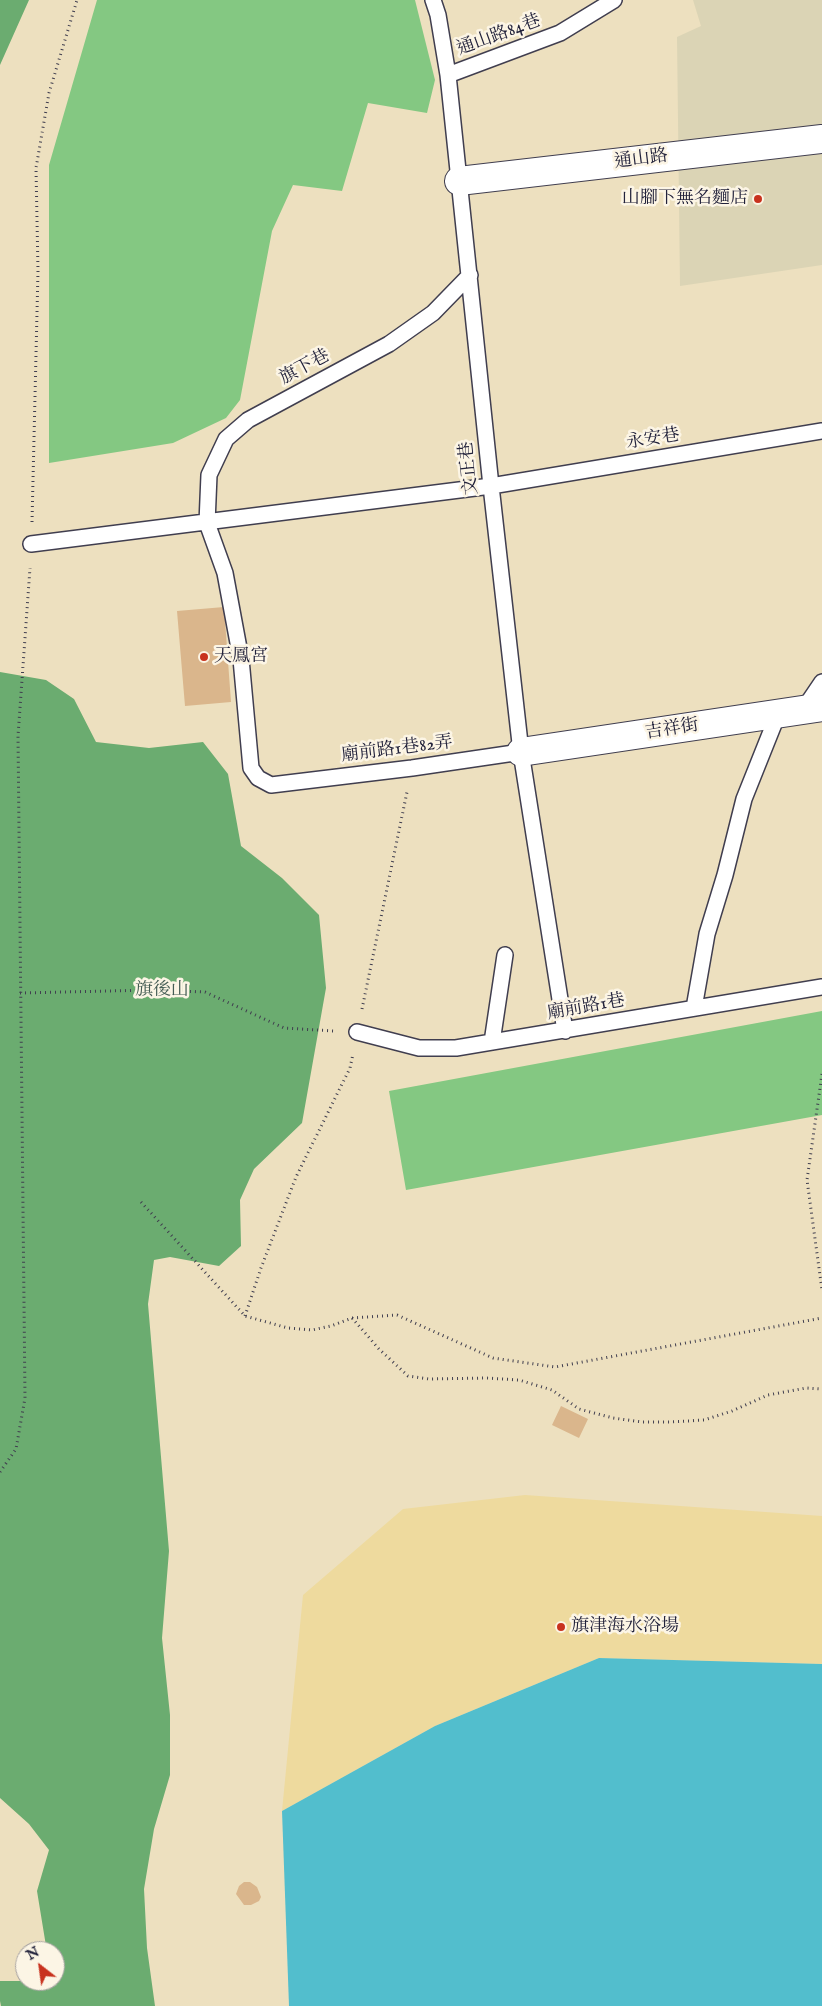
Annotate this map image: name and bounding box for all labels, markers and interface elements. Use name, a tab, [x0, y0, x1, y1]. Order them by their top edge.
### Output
street label: 通山路84巷	[454, 11, 544, 61]
street label: 通山路	[613, 146, 669, 174]
place label: 山腳下無名麵店	[622, 188, 748, 210]
marker: 山腳下無名麵店	[752, 193, 764, 205]
street label: 旗下巷	[276, 346, 334, 390]
street label: 永安巷	[625, 425, 681, 455]
street label: 文正巷	[456, 440, 484, 496]
place label: 天鳳宮	[214, 646, 268, 668]
marker: 天鳳宮	[198, 651, 210, 663]
street label: 吉祥街	[644, 715, 700, 745]
street label: 廟前路1巷82弄	[340, 732, 454, 768]
park label: 旗後山	[135, 980, 189, 1002]
street label: 廟前路1巷	[545, 991, 627, 1025]
place label: 旗津海水浴場	[571, 1616, 679, 1638]
marker: 旗津海水浴場	[555, 1621, 567, 1633]
north arrow	[15, 1941, 65, 1991]
text: N	[23, 1943, 43, 1965]

